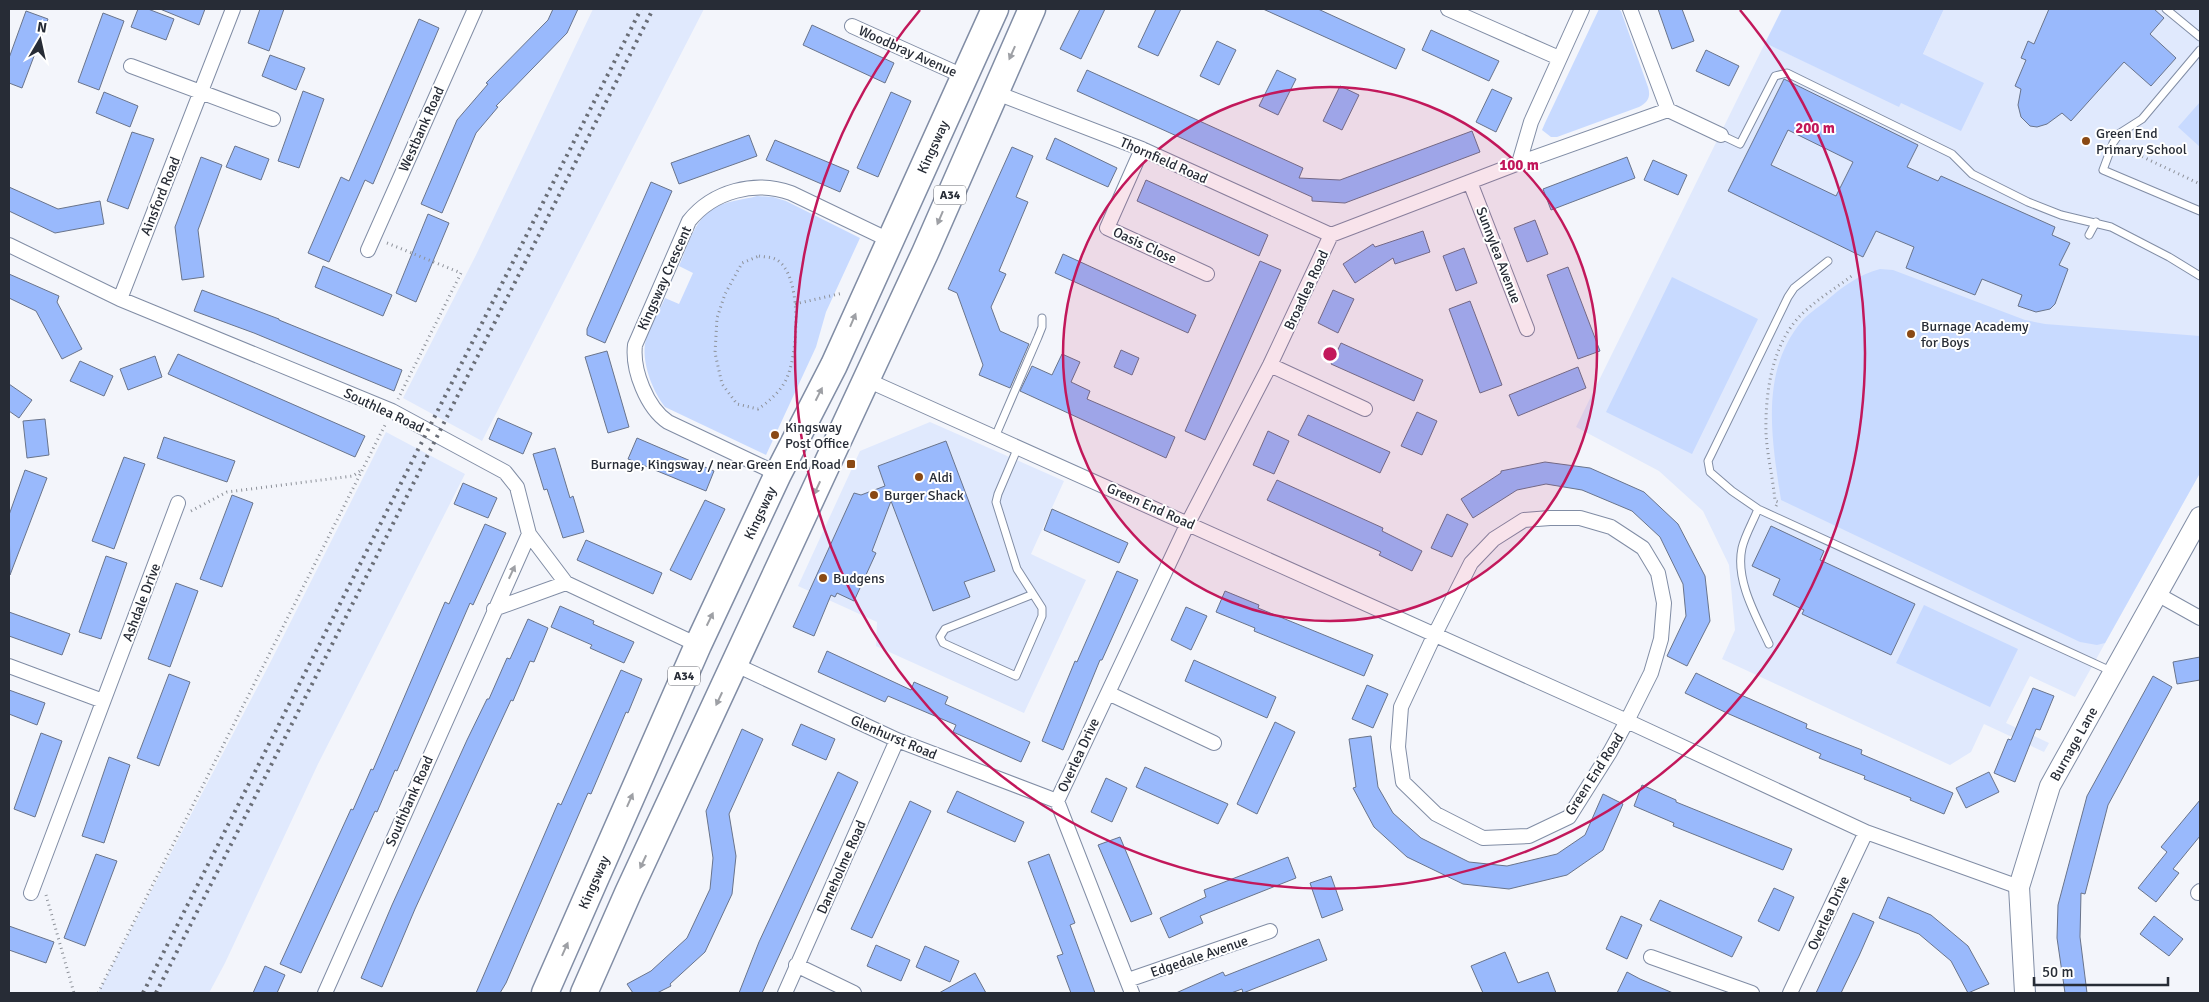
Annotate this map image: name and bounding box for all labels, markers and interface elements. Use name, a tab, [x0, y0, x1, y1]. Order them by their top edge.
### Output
north arrow	[15, 15, 65, 65]
text: N	[36, 18, 48, 37]
street label: Woodbray Avenue	[856, 22, 960, 81]
one-way arrow	[1008, 46, 1016, 60]
street label: Westbank Road	[395, 84, 448, 174]
street label: Kingsway	[914, 117, 953, 176]
text: 200 m	[1795, 119, 1835, 137]
place label: Green End Primary School	[2096, 125, 2187, 158]
street label: Thornfield Road	[1117, 134, 1210, 187]
marker: Green End Primary School	[2080, 135, 2092, 147]
street label: Ainsford Road	[137, 154, 184, 238]
text: 100 m	[1499, 156, 1539, 174]
road number: A34	[934, 186, 966, 204]
street label: Sunnylea Avenue	[1472, 205, 1525, 306]
one-way arrow	[936, 211, 944, 225]
street label: Kingsway Crescent	[634, 223, 695, 333]
street label: Oasis Close	[1110, 223, 1179, 268]
street label: Broadlea Road	[1281, 248, 1332, 333]
one-way arrow	[850, 313, 858, 327]
place label: Burnage Academy for Boys	[1921, 318, 2029, 351]
marker: Burnage Academy for Boys	[1905, 328, 1917, 340]
centre of rings	[1321, 345, 1339, 363]
street label: Southlea Road	[341, 385, 427, 436]
one-way arrow	[815, 387, 823, 401]
place label: Kingsway Post Office	[785, 419, 849, 452]
marker: Kingsway Post Office	[769, 429, 781, 441]
place label: Burnage, Kingsway / near Green End Road	[590, 456, 841, 473]
marker: Burnage, Kingsway / near Green End Road	[845, 458, 857, 470]
place label: Aldi	[929, 469, 953, 486]
marker: Aldi	[913, 471, 925, 483]
street label: Green End Road	[1104, 479, 1197, 533]
one-way arrow	[812, 481, 820, 495]
street label: Kingsway	[741, 483, 780, 542]
place label: Burger Shack	[884, 487, 964, 504]
marker: Burger Shack	[868, 489, 880, 501]
street label: Ashdale Drive	[119, 561, 164, 644]
one-way arrow	[508, 564, 516, 579]
place label: Budgens	[833, 570, 885, 587]
marker: Budgens	[817, 572, 829, 584]
one-way arrow	[706, 612, 714, 626]
road number: A34	[668, 666, 700, 686]
one-way arrow	[715, 692, 723, 706]
street label: Burnage Lane	[2046, 704, 2101, 784]
street label: Glenhurst Road	[848, 712, 940, 763]
street label: Overlea Drive	[1054, 715, 1103, 795]
street label: Green End Road	[1562, 730, 1627, 819]
street label: Southbank Road	[382, 753, 437, 849]
one-way arrow	[626, 793, 634, 807]
street label: Daneholme Road	[813, 818, 870, 917]
street label: Kingsway	[575, 853, 614, 912]
one-way arrow	[638, 855, 646, 869]
street label: Overlea Drive	[1804, 873, 1853, 953]
street label: Edgedale Avenue	[1148, 932, 1250, 981]
one-way arrow	[561, 942, 569, 956]
scale bar	[2034, 954, 2168, 986]
text: 50 m	[2042, 963, 2073, 981]

